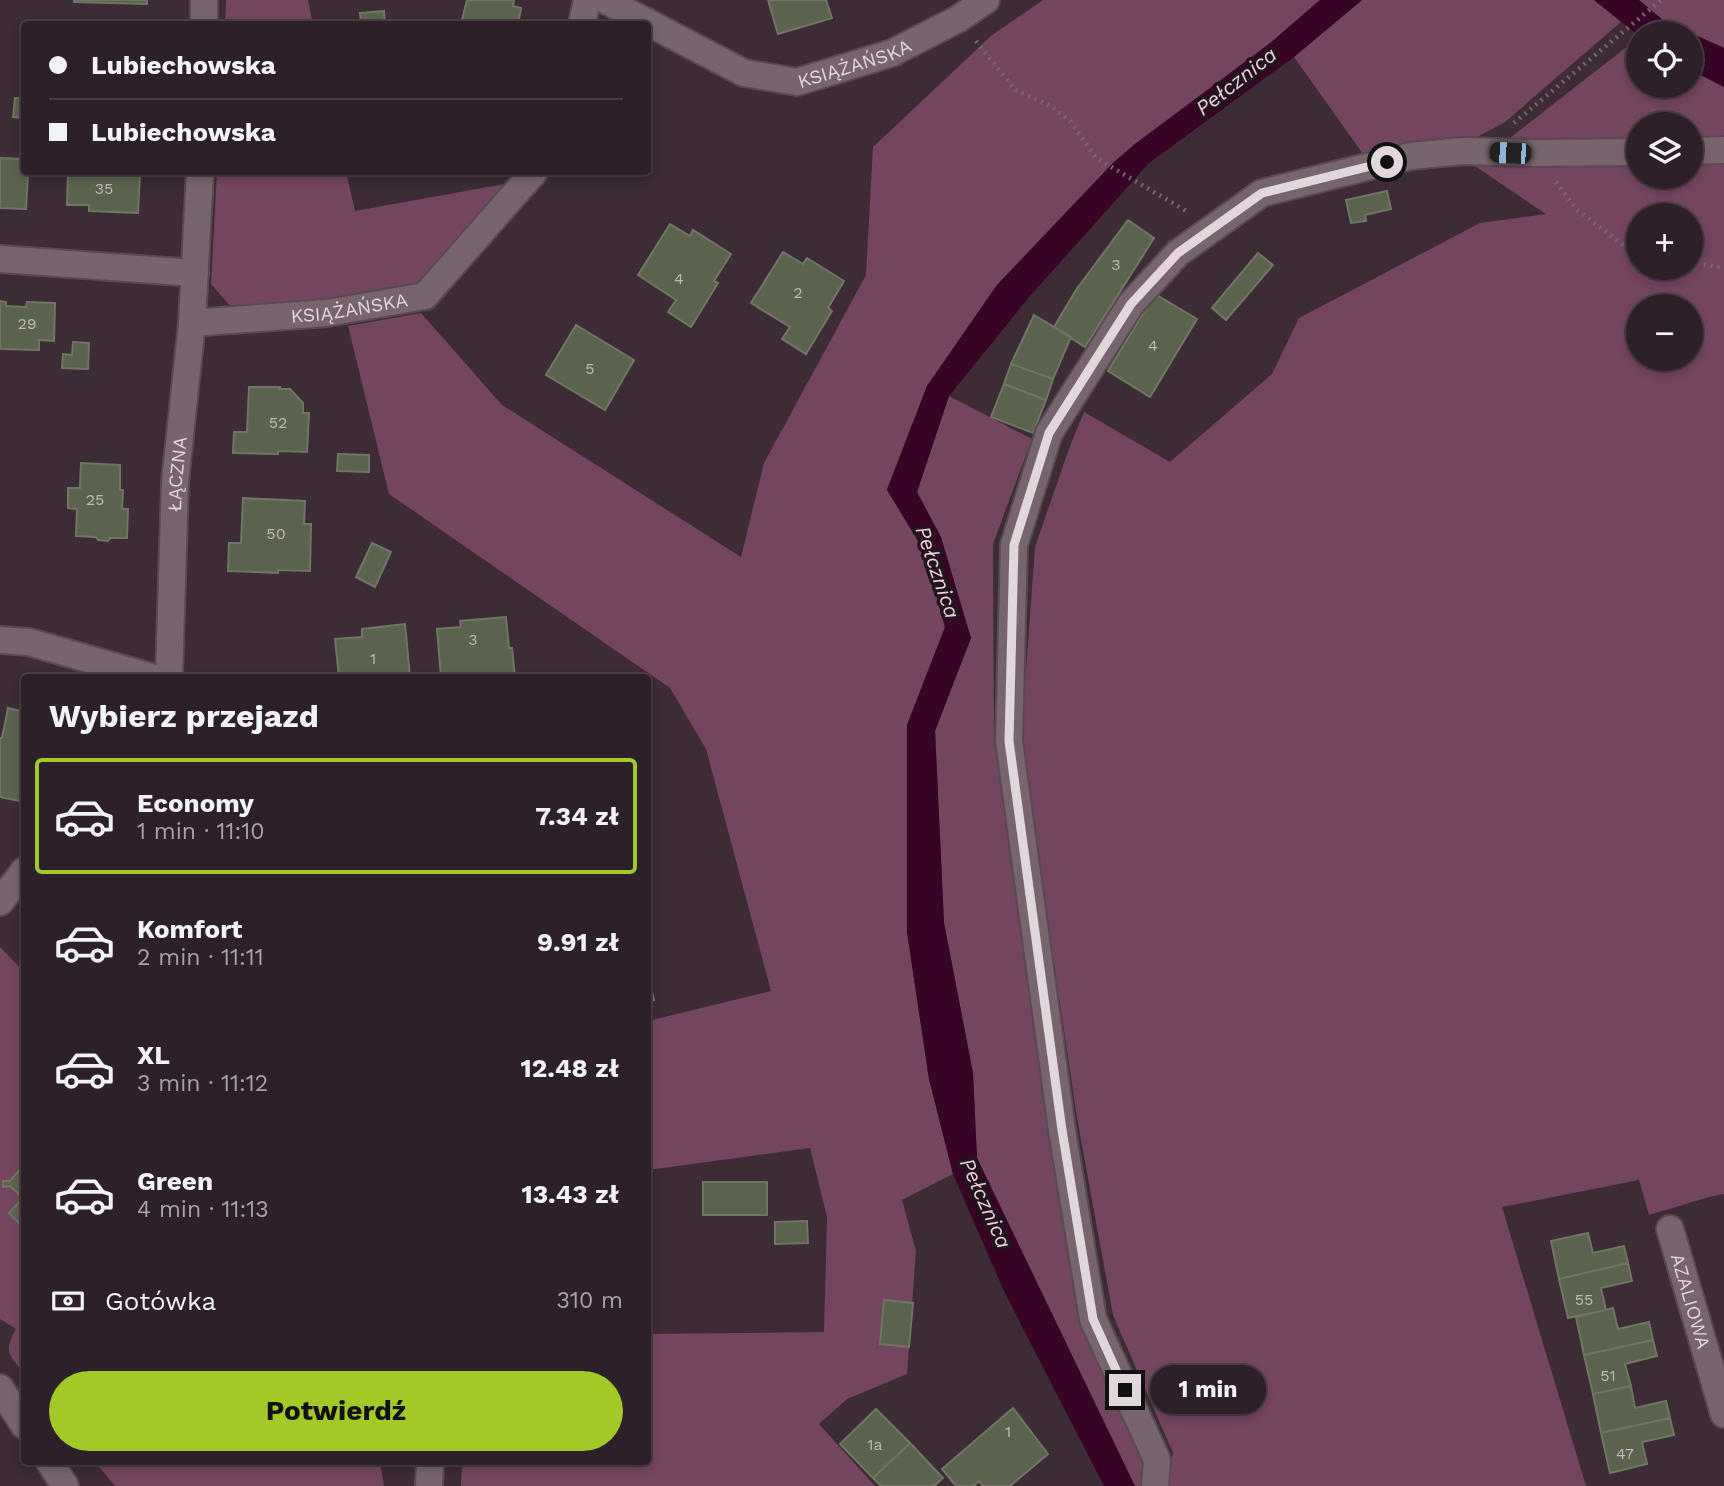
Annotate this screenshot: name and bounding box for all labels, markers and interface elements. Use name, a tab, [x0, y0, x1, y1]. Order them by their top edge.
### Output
map controls	[1626, 21, 1703, 371]
button: locate	[1626, 21, 1703, 98]
street label: KSIĄŻAŃSKA	[795, 33, 915, 93]
water label: Pełcznica	[1190, 41, 1282, 120]
text: Lubiechowska	[91, 50, 276, 80]
button: layers	[1626, 112, 1703, 189]
text: Lubiechowska	[91, 117, 276, 147]
car	[1489, 142, 1532, 164]
route start	[1371, 146, 1403, 178]
house number: 35	[95, 179, 113, 198]
button: +	[1626, 203, 1703, 280]
house number: 3	[1111, 255, 1121, 274]
house number: 4	[674, 269, 684, 288]
house number: 2	[793, 283, 803, 302]
street label: KSIĄŻAŃSKA	[290, 288, 410, 327]
button: −	[1626, 294, 1703, 371]
house number: 29	[17, 314, 37, 333]
house number: 4	[1148, 336, 1158, 355]
house number: 5	[585, 359, 595, 378]
house number: 52	[269, 413, 287, 432]
street label: ŁĄCZNA	[163, 435, 191, 512]
house number: 25	[86, 490, 104, 509]
water label: Pełcznica	[911, 522, 966, 622]
house number: 50	[266, 524, 286, 543]
house number: 3	[468, 630, 478, 649]
house number: 1	[370, 649, 376, 668]
text: Wybierz przejazd	[49, 697, 319, 735]
icon: car	[53, 785, 116, 848]
text: Economy	[137, 788, 254, 818]
text: 7.34 zł	[535, 801, 619, 831]
text: 1 min · 11:10	[137, 818, 265, 845]
icon: car	[53, 911, 116, 974]
text: Komfort	[137, 914, 242, 944]
text: 9.91 zł	[537, 927, 619, 957]
text: 2 min · 11:11	[137, 944, 264, 971]
icon: car	[53, 1037, 116, 1100]
text: XL	[137, 1040, 170, 1070]
text: 12.48 zł	[521, 1053, 619, 1083]
text: 3 min · 11:12	[137, 1070, 268, 1097]
water label: Pełcznica	[955, 1154, 1017, 1252]
icon: car	[53, 1163, 116, 1226]
text: Green	[137, 1166, 213, 1196]
text: 13.43 zł	[521, 1179, 619, 1209]
text: 4 min · 11:13	[137, 1196, 269, 1223]
street label: AZALIOWA	[1666, 1251, 1716, 1352]
icon: cash	[49, 1282, 87, 1320]
text: Gotówka	[105, 1286, 216, 1316]
text: 310 m	[557, 1287, 623, 1314]
house number: 55	[1575, 1290, 1593, 1309]
callout: 1 min	[1150, 1366, 1265, 1414]
house number: 51	[1600, 1366, 1616, 1385]
button: Potwierdź	[49, 1371, 623, 1451]
route end	[1109, 1374, 1141, 1406]
text: 1 min	[1178, 1376, 1238, 1403]
house number: 1	[1005, 1422, 1011, 1441]
house number: 1a	[867, 1435, 883, 1454]
house number: 47	[1616, 1444, 1634, 1463]

